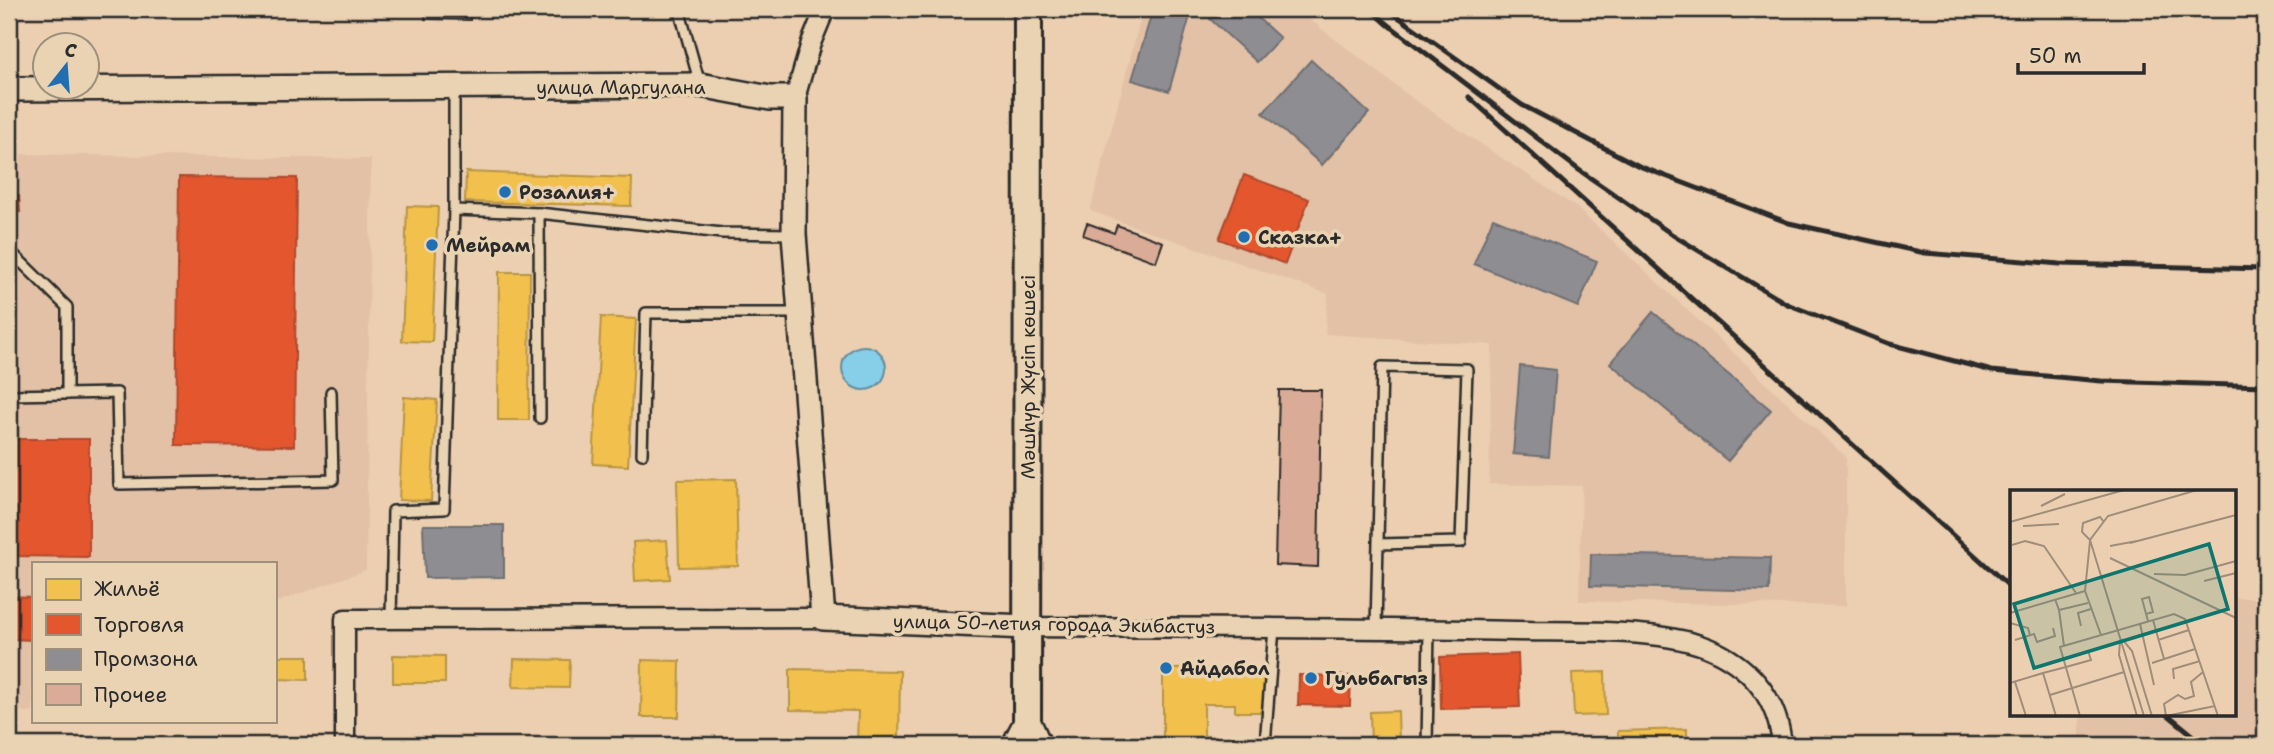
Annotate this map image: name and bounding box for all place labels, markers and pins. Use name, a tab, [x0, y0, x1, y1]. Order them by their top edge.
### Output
place label: Розалия+	[519, 180, 615, 205]
marker: Розалия+	[497, 184, 513, 200]
place label: Сказка+	[1258, 225, 1342, 250]
marker: Сказка+	[1236, 229, 1252, 245]
place label: Мейрам	[446, 233, 530, 258]
marker: Мейрам	[424, 237, 440, 253]
place label: Айдабол	[1180, 656, 1270, 681]
marker: Айдабол	[1158, 660, 1174, 676]
place label: Гульбагыз	[1325, 666, 1428, 691]
marker: Гульбагыз	[1303, 670, 1319, 686]

